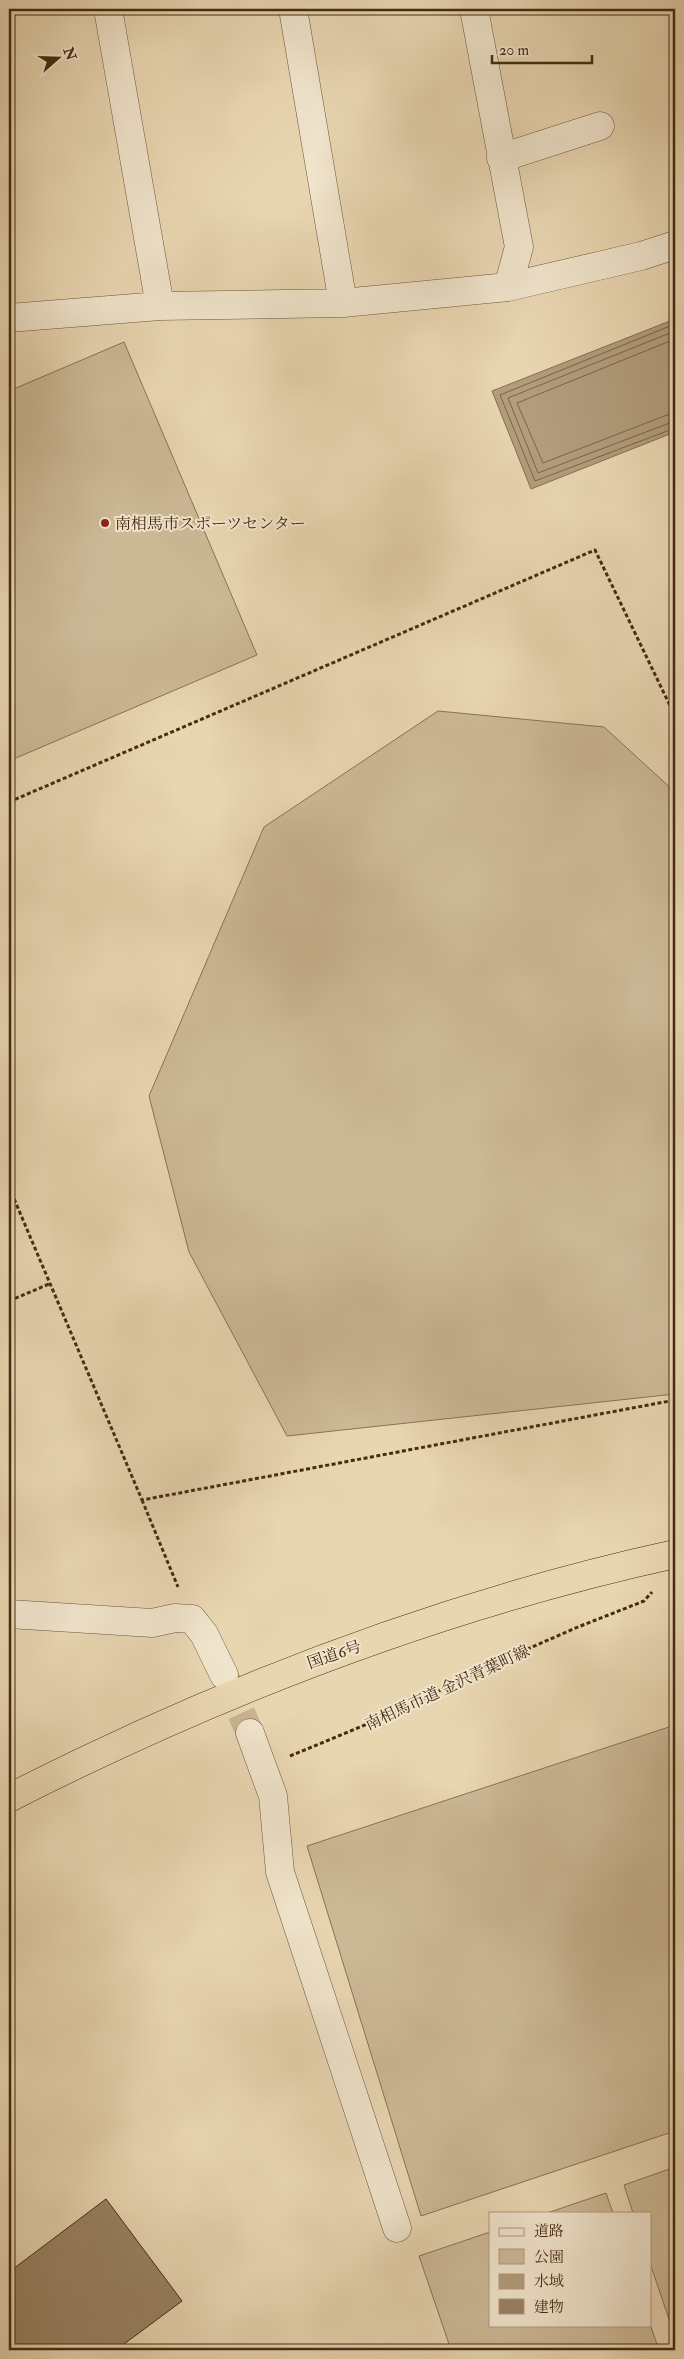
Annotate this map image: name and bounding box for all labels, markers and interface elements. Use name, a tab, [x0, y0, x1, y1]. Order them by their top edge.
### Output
north arrow	[32, 32, 82, 82]
scale bar	[492, 32, 592, 64]
text: 20 m	[499, 41, 529, 60]
text: N	[59, 44, 80, 63]
place label: 南相馬市スポーツセンター	[115, 514, 306, 534]
marker: 南相馬市スポーツセンター	[99, 517, 111, 529]
street label: 国道6号	[305, 1636, 364, 1674]
street label: 南相馬市道 金沢青葉町線	[362, 1641, 533, 1735]
legend	[489, 2212, 652, 2326]
text: 道路	[534, 2222, 564, 2241]
text: 公園	[534, 2248, 564, 2267]
text: 水域	[534, 2272, 564, 2291]
text: 建物	[534, 2298, 564, 2317]

